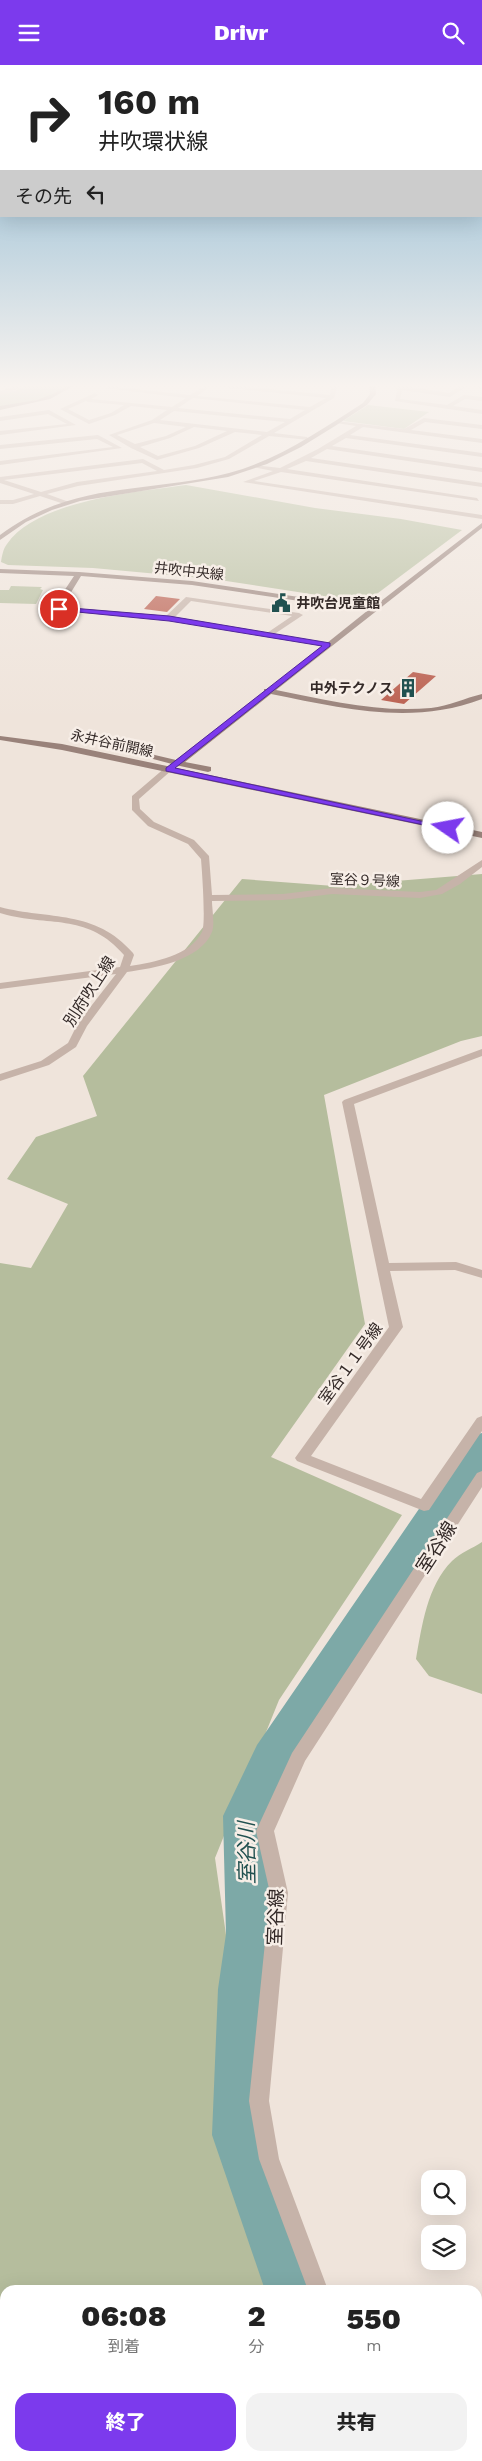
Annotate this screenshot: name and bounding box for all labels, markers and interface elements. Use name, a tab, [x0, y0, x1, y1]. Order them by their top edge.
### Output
icon: menu	[15, 19, 43, 47]
icon: search	[439, 19, 467, 47]
text: Drivr	[214, 20, 268, 45]
text: 160 m	[98, 81, 200, 123]
icon: right	[15, 85, 80, 150]
text: 井吹環状線	[98, 129, 208, 154]
icon: left	[82, 180, 110, 208]
text: その先	[15, 185, 72, 208]
street label: 井吹中央線	[153, 559, 225, 583]
pin	[38, 588, 80, 630]
public building icon: 井吹台児童館	[270, 592, 292, 614]
icon: arrive	[45, 595, 73, 623]
place label: 井吹台児童館	[296, 595, 380, 611]
building icon: 中外テクノス	[397, 677, 419, 699]
place label: 中外テクノス	[310, 680, 393, 696]
street label: 永井谷前開線	[69, 726, 155, 760]
position arrow	[421, 801, 473, 853]
street label: 室谷９号線	[330, 871, 400, 889]
street label: 別府吹上線	[60, 953, 119, 1030]
street label: 室谷１１号線	[315, 1319, 386, 1408]
street label: 室谷線	[411, 1517, 462, 1577]
water label: 室谷川	[233, 1819, 260, 1885]
street label: 室谷線	[263, 1888, 288, 1946]
map controls	[421, 2170, 466, 2270]
button: search	[421, 2170, 466, 2215]
button: layers	[421, 2225, 466, 2270]
text: 06:08	[81, 2298, 167, 2333]
text: 2	[248, 2298, 266, 2333]
text: 550	[347, 2301, 401, 2336]
text: m	[366, 2336, 381, 2355]
text: 到着	[108, 2337, 140, 2356]
text: 分	[249, 2337, 265, 2356]
button: 終了	[15, 2393, 236, 2451]
button: 共有	[246, 2393, 467, 2451]

